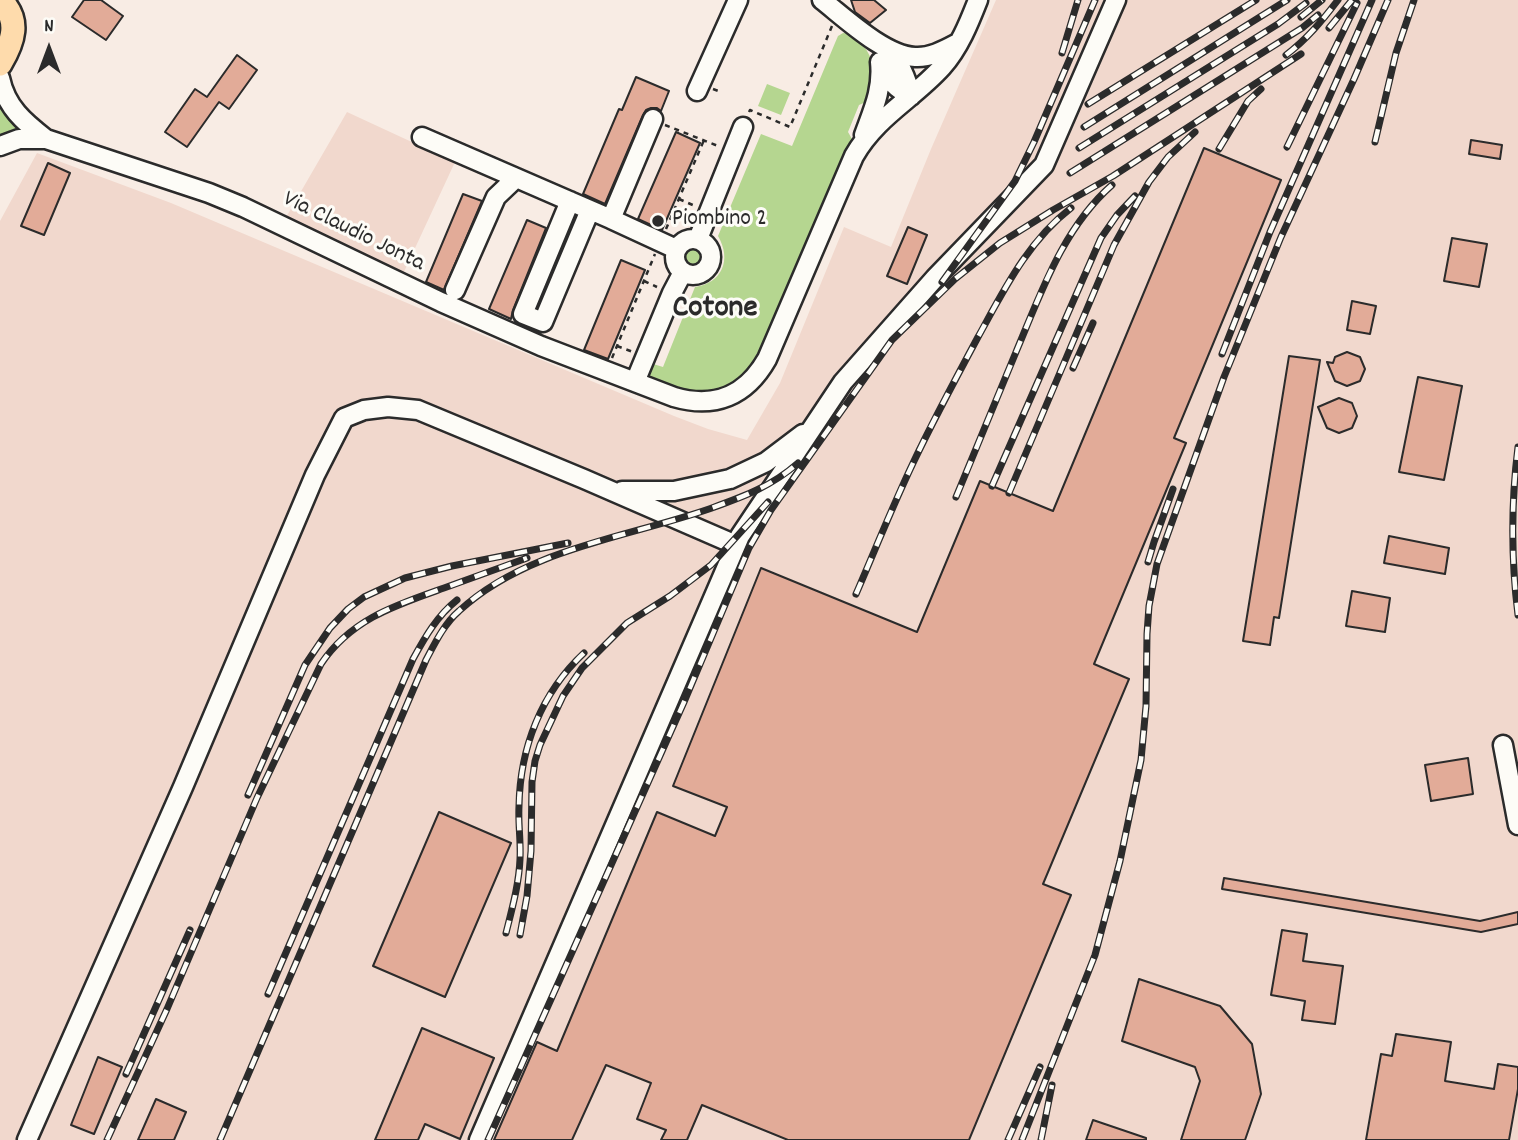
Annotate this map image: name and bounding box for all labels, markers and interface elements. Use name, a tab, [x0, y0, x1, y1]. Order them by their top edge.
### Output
north arrow	[14, 14, 84, 84]
text: N	[44, 14, 54, 41]
street label: Via Claudio Jonta	[277, 186, 429, 280]
place label: Piombino 2	[672, 207, 767, 235]
marker: Piombino 2	[650, 213, 666, 229]
district label: Cotone	[673, 292, 757, 330]

